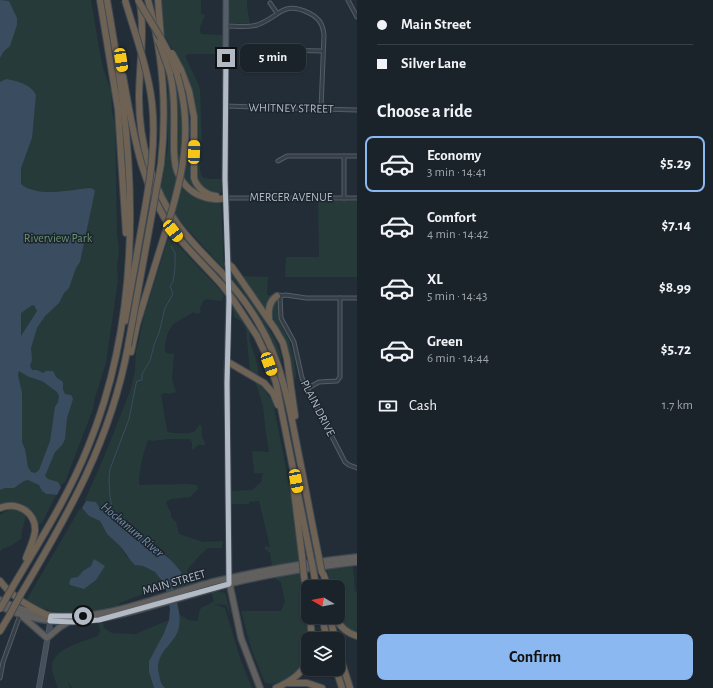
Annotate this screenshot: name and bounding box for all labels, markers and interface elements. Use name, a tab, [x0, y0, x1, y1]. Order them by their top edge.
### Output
text: Main Street	[401, 17, 471, 32]
callout: 5 min	[240, 44, 306, 72]
car	[113, 47, 129, 73]
route end	[217, 49, 235, 67]
text: 5 min	[259, 51, 287, 64]
text: Silver Lane	[401, 56, 466, 71]
street label: WHITNEY STREET	[248, 101, 334, 115]
text: Choose a ride	[377, 103, 472, 121]
car	[188, 140, 200, 164]
icon: car	[379, 146, 415, 182]
text: Economy	[427, 148, 481, 163]
text: $5.29	[660, 156, 691, 171]
text: 3 min · 14:41	[427, 166, 486, 179]
street label: MERCER AVENUE	[249, 191, 333, 203]
icon: car	[379, 208, 415, 244]
text: Comfort	[427, 210, 476, 225]
car	[161, 218, 185, 244]
text: $7.14	[661, 218, 691, 233]
text: 4 min · 14:42	[427, 228, 489, 241]
park label: Riverview Park	[24, 232, 93, 244]
icon: car	[379, 270, 415, 306]
text: XL	[427, 272, 443, 287]
text: $8.99	[659, 280, 691, 295]
text: 5 min · 14:43	[427, 290, 487, 303]
icon: car	[379, 332, 415, 368]
text: Green	[427, 334, 463, 349]
text: $5.72	[661, 342, 691, 357]
car	[259, 351, 279, 377]
text: 6 min · 14:44	[427, 352, 489, 365]
street label: PLAIN DRIVE	[299, 378, 337, 438]
icon: cash	[377, 395, 399, 417]
text: Cash	[409, 398, 437, 413]
text: 1.7 km	[662, 399, 693, 412]
car	[288, 468, 304, 494]
water label: Hockanum River	[98, 500, 166, 560]
street label: MAIN STREET	[141, 567, 207, 597]
north arrow	[301, 580, 345, 624]
map controls	[301, 580, 345, 676]
route start	[74, 607, 92, 625]
button: layers	[301, 632, 345, 676]
button: Confirm	[377, 634, 693, 680]

